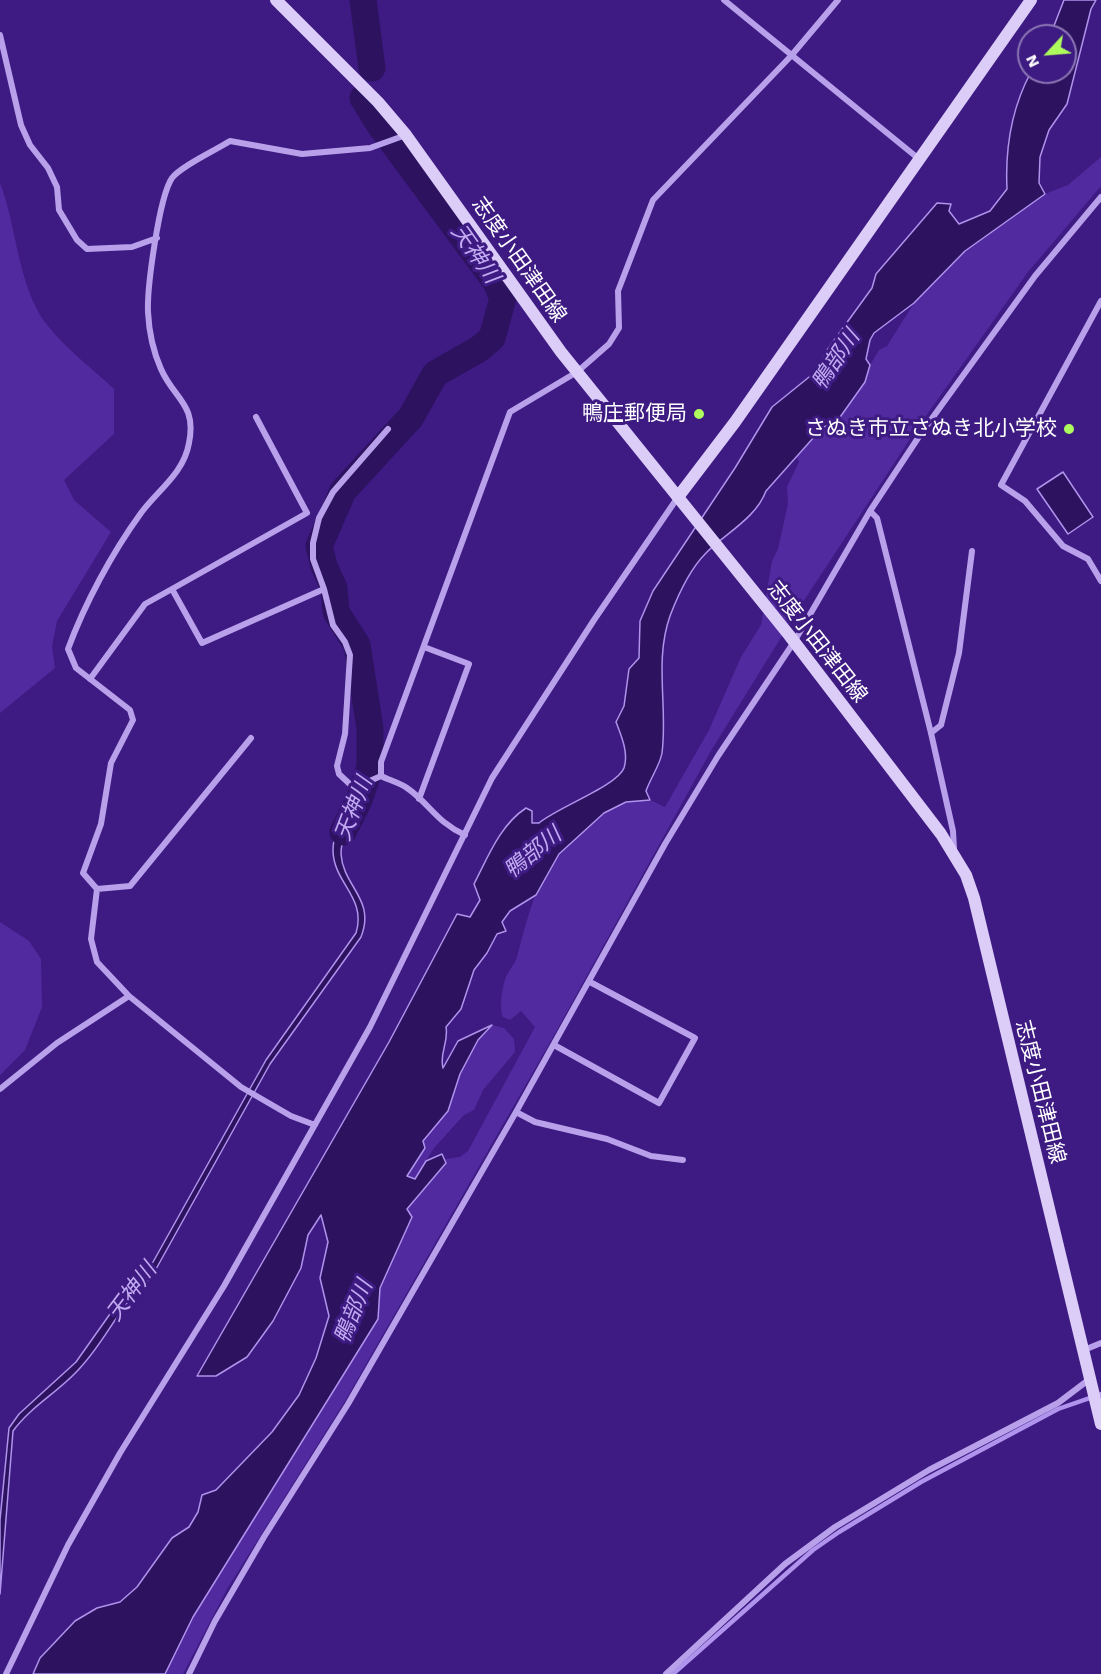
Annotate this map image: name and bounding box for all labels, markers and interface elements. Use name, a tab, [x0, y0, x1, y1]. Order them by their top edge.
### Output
north arrow	[1017, 24, 1077, 84]
text: N	[1021, 52, 1043, 71]
street label: 志度小田津田線	[467, 193, 571, 327]
water label: 天神川	[445, 219, 505, 289]
water label: 鴨部川	[807, 325, 865, 395]
place label: 鴨庄郵便局	[582, 401, 687, 427]
marker: 鴨庄郵便局	[692, 407, 706, 421]
place label: さぬき市立さぬき北小学校	[805, 416, 1057, 442]
marker: さぬき市立さぬき北小学校	[1062, 422, 1076, 436]
street label: 志度小田津田線	[762, 576, 872, 708]
water label: 天神川	[330, 773, 378, 845]
water label: 鴨部川	[499, 822, 567, 884]
street label: 志度小田津田線	[1010, 1018, 1070, 1166]
water label: 天神川	[102, 1258, 162, 1326]
water label: 鴨部川	[329, 1276, 379, 1348]

